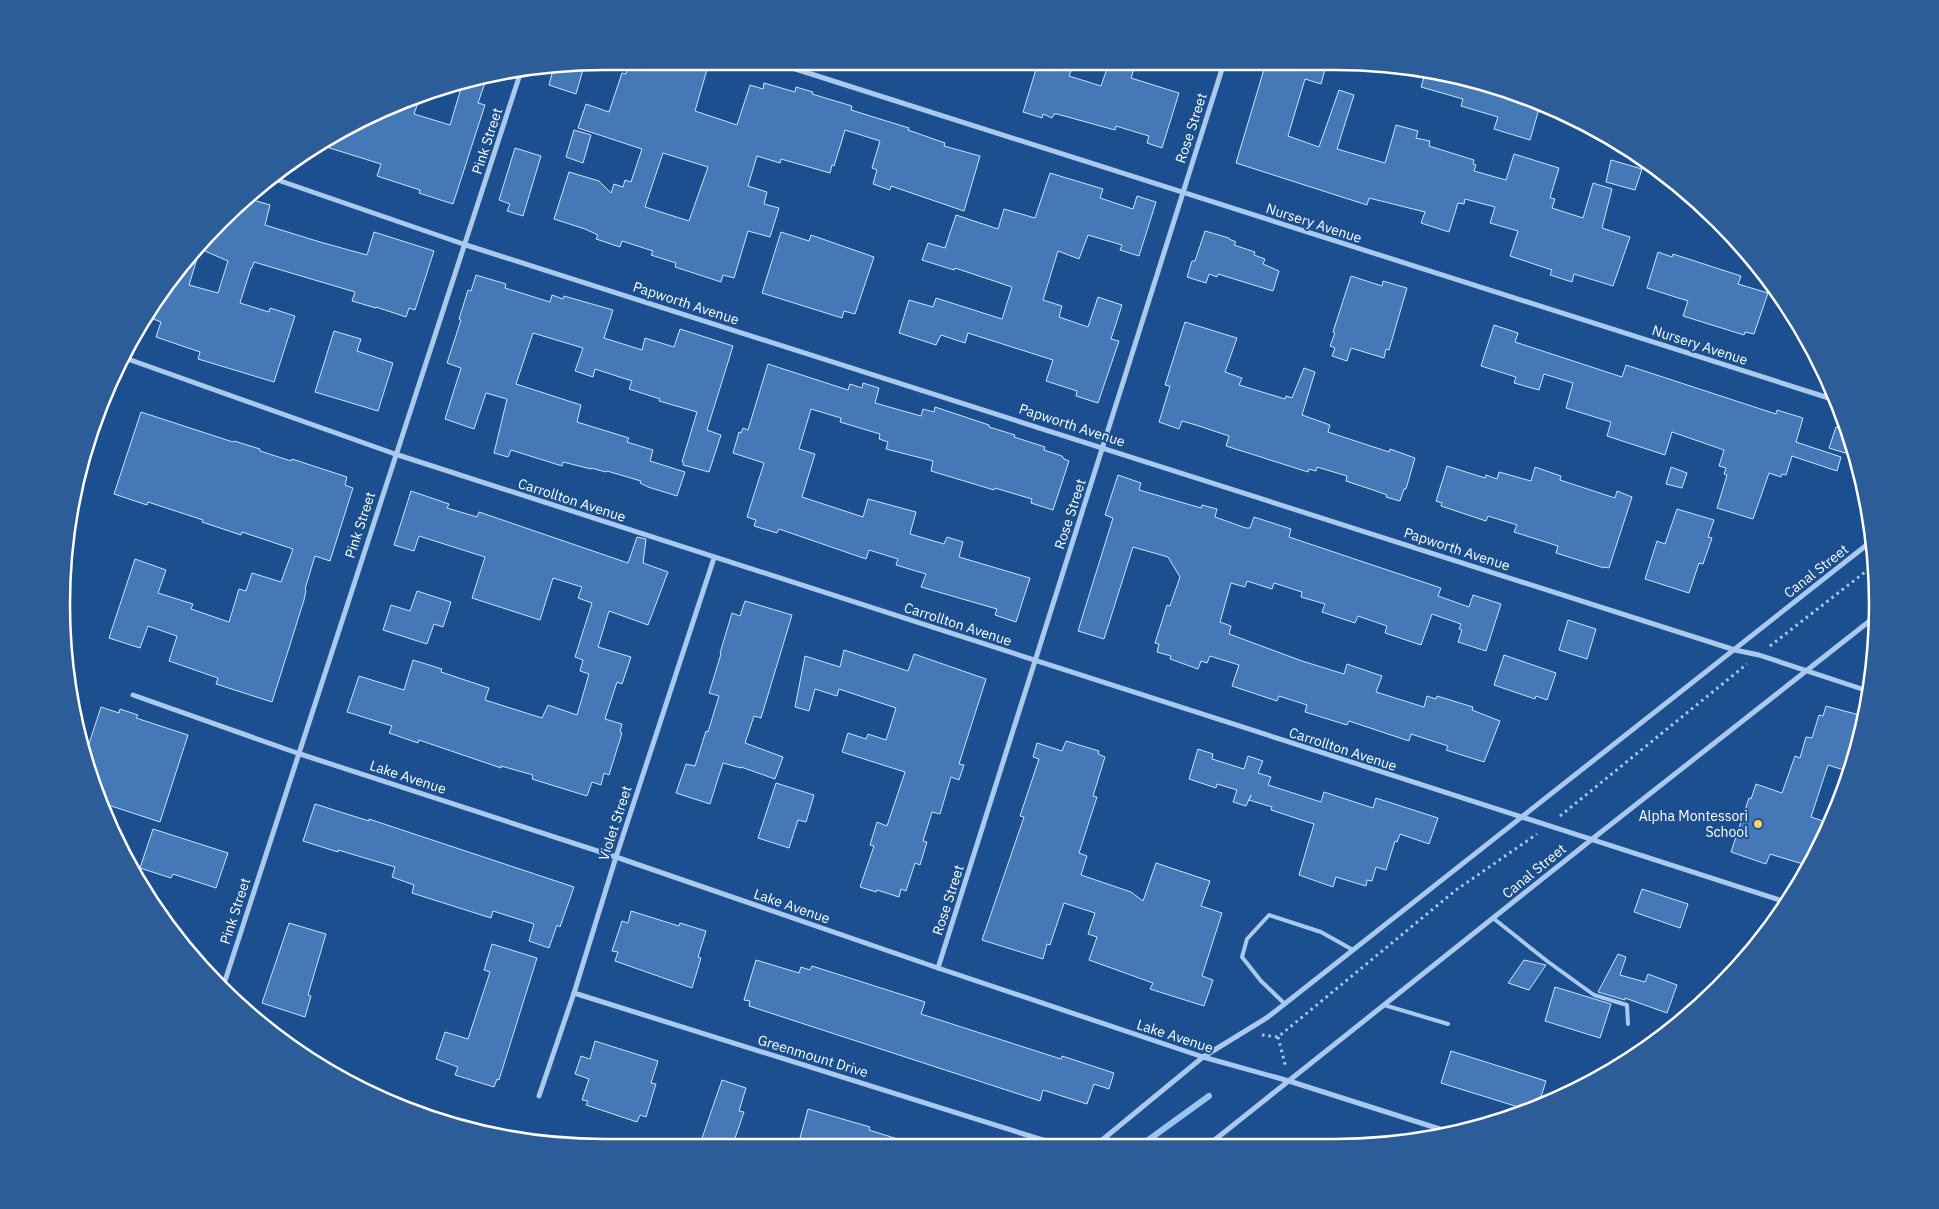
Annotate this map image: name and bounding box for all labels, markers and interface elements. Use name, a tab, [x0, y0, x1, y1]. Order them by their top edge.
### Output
street label: Rose Street	[1171, 91, 1211, 165]
street label: Pink Street	[468, 105, 506, 177]
street label: Nursery Avenue	[1264, 199, 1365, 247]
street label: Papworth Avenue	[631, 277, 742, 329]
street label: Nursery Avenue	[1650, 321, 1751, 369]
street label: Papworth Avenue	[1017, 399, 1128, 451]
street label: Carrollton Avenue	[516, 474, 629, 526]
street label: Rose Street	[1050, 477, 1090, 551]
street label: Pink Street	[341, 489, 379, 561]
street label: Papworth Avenue	[1402, 523, 1513, 575]
street label: Canal Street	[1780, 540, 1852, 602]
street label: Carrollton Avenue	[902, 598, 1015, 650]
street label: Carrollton Avenue	[1287, 723, 1400, 775]
street label: Lake Avenue	[367, 756, 449, 798]
street label: Violet Street	[594, 783, 636, 863]
place label: Alpha Montessori School	[1639, 807, 1748, 841]
marker: Alpha Montessori School	[1752, 818, 1764, 830]
street label: Canal Street	[1498, 840, 1570, 902]
street label: Rose Street	[928, 863, 968, 937]
street label: Pink Street	[216, 875, 254, 947]
street label: Lake Avenue	[752, 885, 833, 928]
street label: Lake Avenue	[1134, 1015, 1216, 1057]
street label: Greenmount Drive	[755, 1031, 871, 1081]

